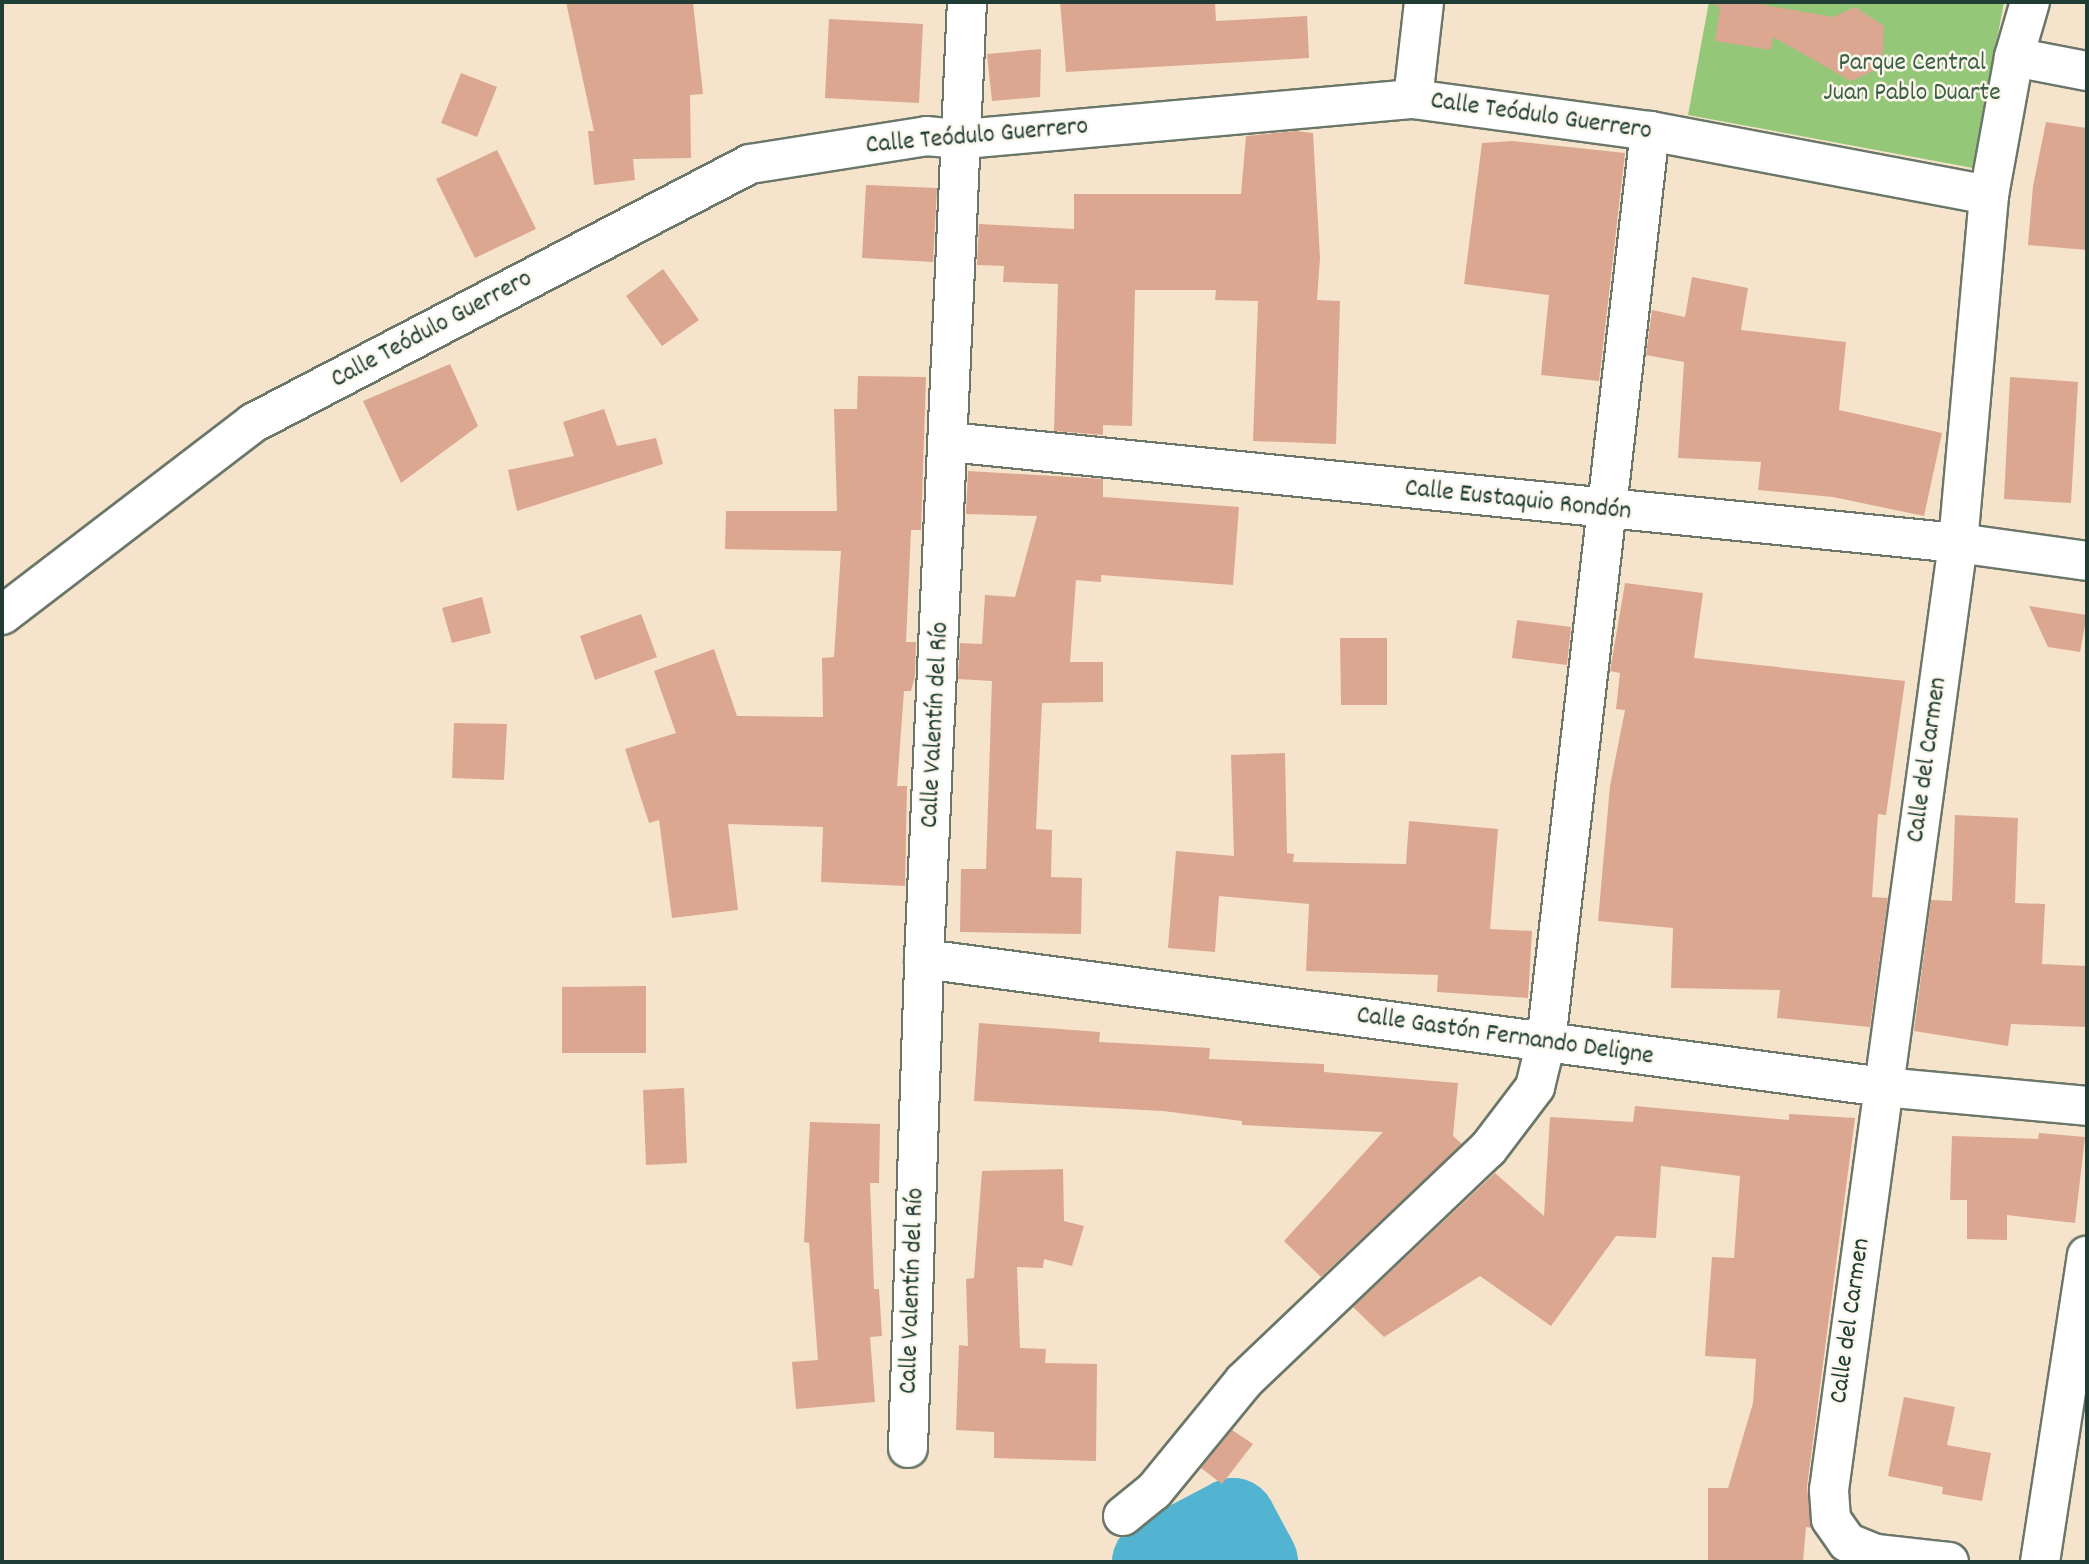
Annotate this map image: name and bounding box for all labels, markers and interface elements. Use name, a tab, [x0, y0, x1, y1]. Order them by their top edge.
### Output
park label: Parque Central Juan Pablo Duarte	[1823, 48, 2001, 110]
street label: Calle Teódulo Guerrero	[1428, 86, 1654, 148]
street label: Calle Teódulo Guerrero	[865, 112, 1089, 162]
street label: Calle Teódulo Guerrero	[326, 264, 538, 396]
street label: Calle Eustaquio Rondón	[1403, 474, 1633, 528]
street label: Calle Valentín del Río	[915, 621, 957, 829]
street label: Calle del Carmen	[1901, 675, 1955, 845]
street label: Calle Gastón Fernando Deligne	[1355, 1001, 1655, 1073]
street label: Calle Valentín del Río	[894, 1187, 932, 1395]
street label: Calle del Carmen	[1824, 1236, 1878, 1406]

